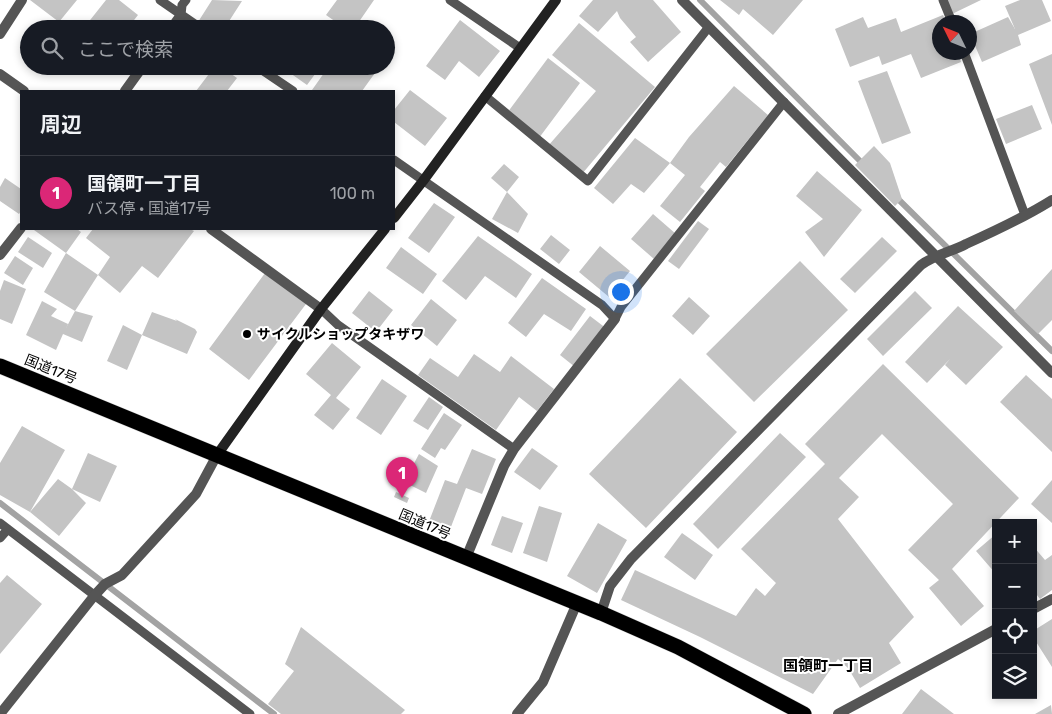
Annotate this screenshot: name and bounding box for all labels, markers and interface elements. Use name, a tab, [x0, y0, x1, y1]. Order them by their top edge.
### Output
north arrow	[932, 15, 977, 60]
search box	[20, 20, 395, 75]
icon: search	[38, 34, 66, 62]
text: ここで検索	[78, 38, 173, 61]
text: 周辺	[40, 112, 82, 137]
text: 国領町一丁目	[87, 172, 201, 195]
text: 1	[52, 184, 60, 203]
text: 100 m	[330, 184, 375, 203]
text: バス停 · 国道17号	[87, 199, 211, 218]
your location	[608, 279, 634, 305]
place label: サイクルショップタキザワ	[257, 326, 424, 343]
marker: サイクルショップタキザワ	[241, 328, 253, 340]
street label: 国道17号	[22, 351, 80, 388]
pin: 1	[386, 457, 418, 498]
street label: 国道17号	[396, 506, 454, 543]
map controls	[992, 519, 1037, 699]
button: +	[992, 519, 1037, 564]
button: −	[992, 564, 1037, 609]
button: locate	[992, 609, 1037, 654]
button: layers	[992, 654, 1037, 699]
district label: 国領町一丁目	[783, 657, 873, 675]

